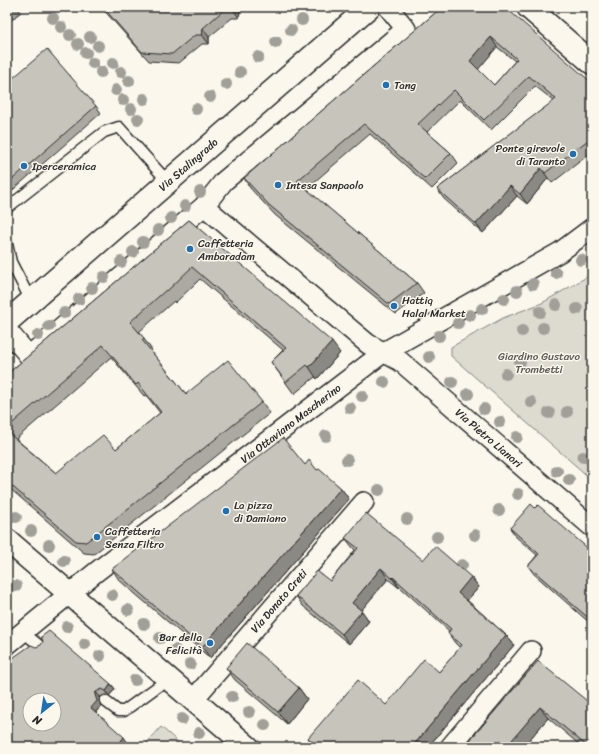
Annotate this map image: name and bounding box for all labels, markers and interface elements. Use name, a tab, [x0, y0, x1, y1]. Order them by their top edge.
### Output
place label: Tang	[394, 76, 417, 95]
marker: Tang	[381, 80, 391, 90]
street label: Via Stalingrado	[154, 133, 223, 196]
place label: Ponte girevole di Taranto	[496, 139, 566, 171]
marker: Ponte girevole di Taranto	[568, 149, 578, 159]
place label: Iperceramica	[31, 157, 96, 176]
marker: Iperceramica	[19, 161, 29, 171]
place label: Intesa Sanpaolo	[285, 176, 364, 195]
marker: Intesa Sanpaolo	[273, 180, 283, 190]
place label: Caffetteria Ambaradam	[197, 234, 255, 266]
marker: Caffetteria Ambaradam	[185, 244, 195, 254]
place label: Hattiq Halal Market	[402, 291, 466, 323]
marker: Hattiq Halal Market	[389, 301, 399, 311]
park label: Giardino Gustavo Trombetti	[498, 347, 580, 379]
street label: Via Ottaviano Mascherino	[236, 379, 346, 469]
street label: Via Pietro Lianori	[451, 404, 527, 473]
place label: La pizza di Damiano	[234, 496, 287, 528]
marker: La pizza di Damiano	[221, 506, 231, 516]
place label: Caffetteria Senza Filtro	[105, 522, 165, 554]
marker: Caffetteria Senza Filtro	[92, 532, 102, 542]
street label: Via Donato Creti	[246, 564, 313, 637]
place label: Bar della Felicità	[159, 628, 202, 660]
marker: Bar della Felicità	[205, 638, 215, 648]
north arrow	[22, 692, 62, 732]
text: N	[29, 710, 46, 731]

